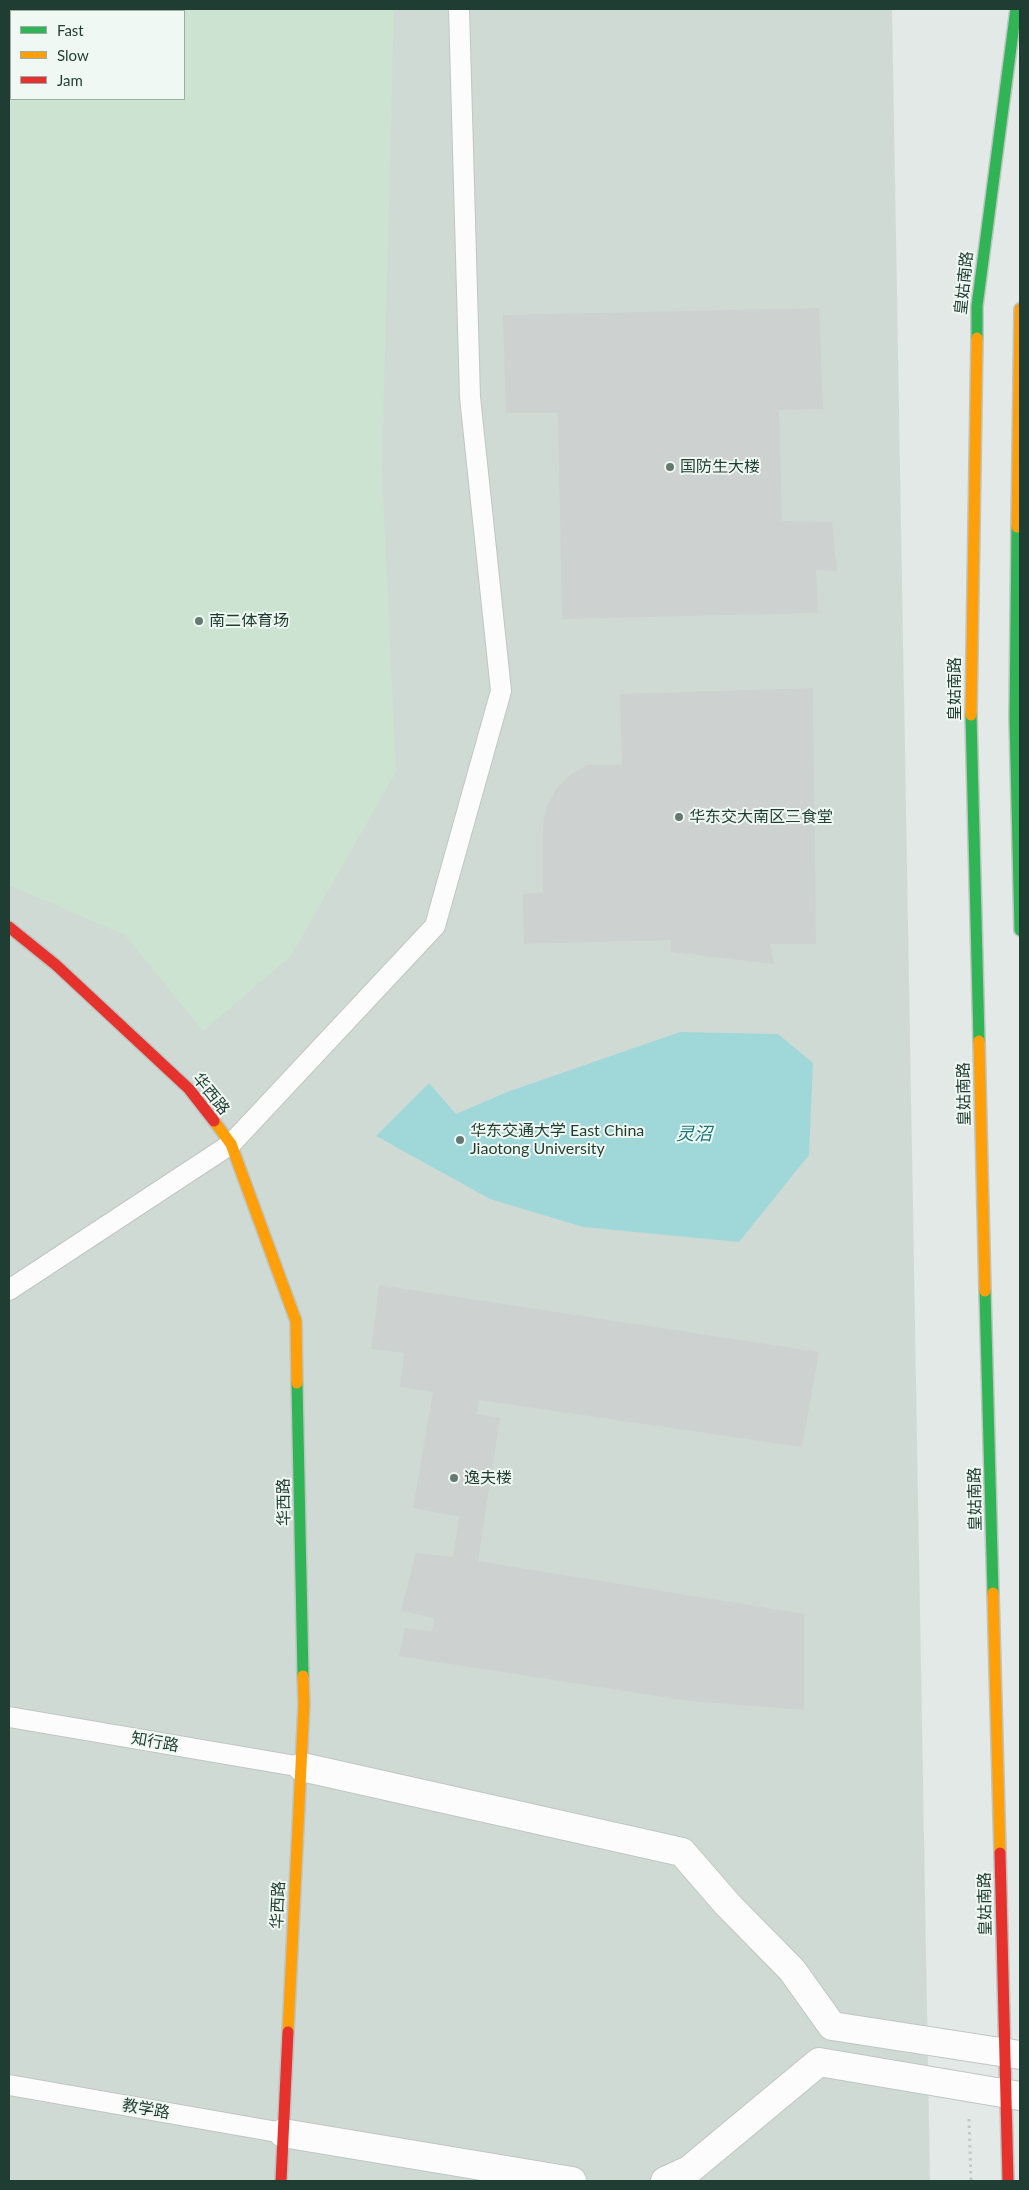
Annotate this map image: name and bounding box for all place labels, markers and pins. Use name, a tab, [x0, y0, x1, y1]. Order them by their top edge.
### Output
place label: 国防生大楼	[680, 457, 760, 477]
marker: 国防生大楼	[664, 461, 676, 473]
place label: 南二体育场	[209, 611, 289, 631]
marker: 南二体育场	[193, 615, 205, 627]
place label: 华东交大南区三食堂	[689, 807, 833, 827]
marker: 华东交大南区三食堂	[673, 811, 685, 823]
place label: 华东交通大学 East China Jiaotong University	[470, 1121, 644, 1159]
marker: 华东交通大学 East China Jiaotong University	[454, 1134, 466, 1146]
place label: 逸夫楼	[464, 1468, 512, 1488]
marker: 逸夫楼	[448, 1472, 460, 1484]

